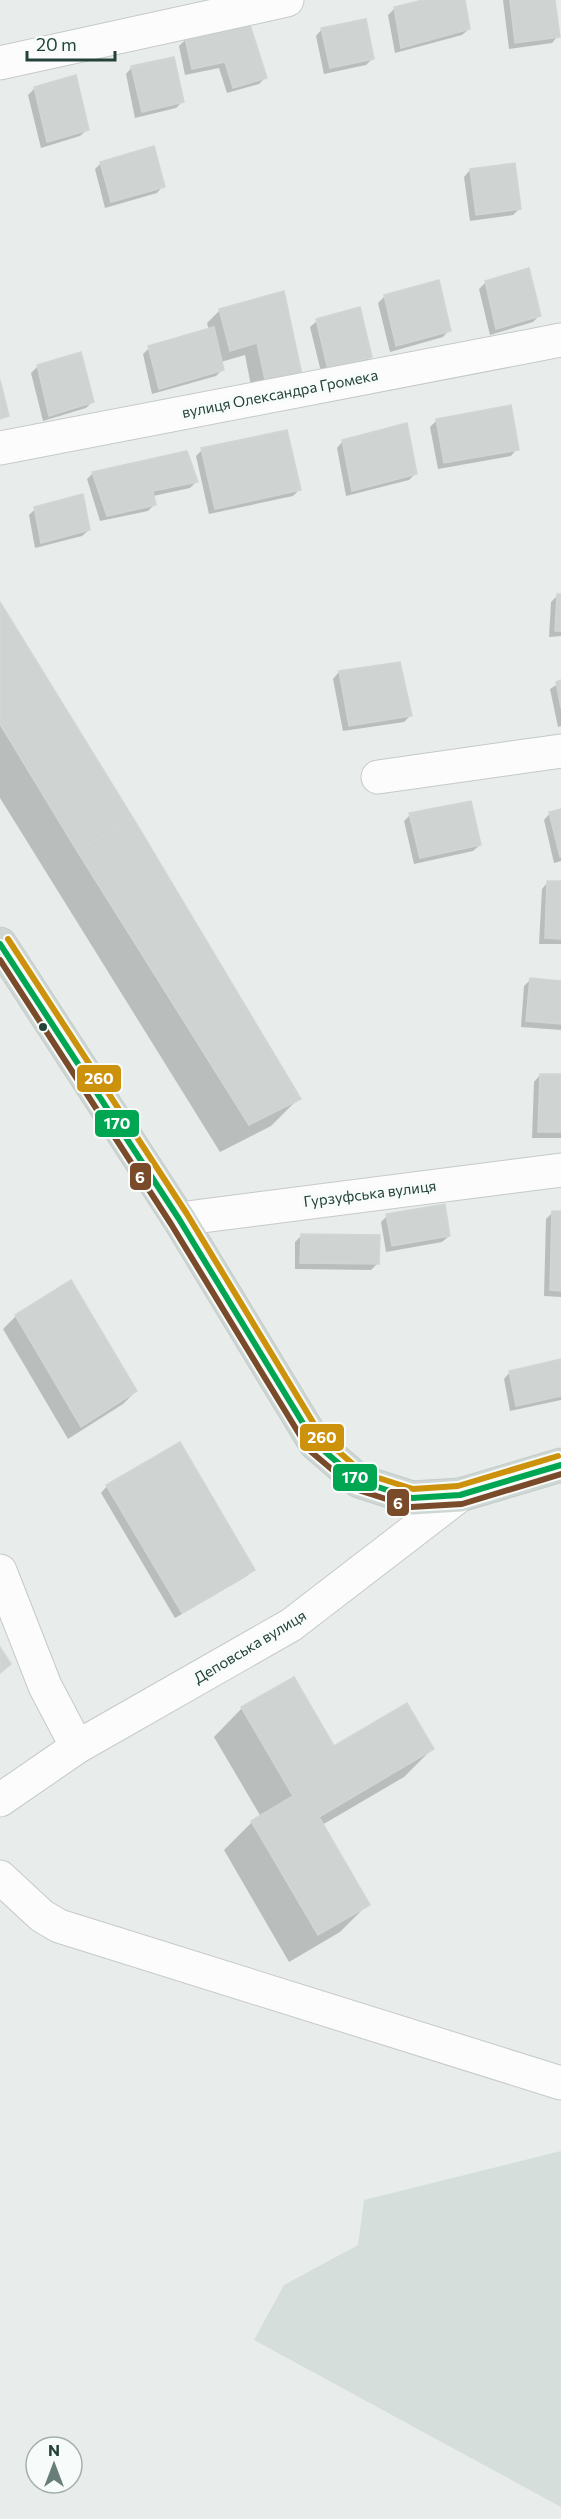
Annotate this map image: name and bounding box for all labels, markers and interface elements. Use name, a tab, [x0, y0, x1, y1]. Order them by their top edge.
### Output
scale bar	[27, 24, 116, 62]
text: 20 m	[36, 33, 77, 55]
street label: вулиця Олександра Громека	[180, 365, 379, 421]
unlabelled marker	[37, 1021, 49, 1033]
line badge: 260	[76, 1064, 122, 1093]
text: 260	[84, 1068, 114, 1087]
line badge: 170	[94, 1109, 140, 1138]
text: 170	[104, 1113, 130, 1132]
line badge: 6	[129, 1162, 152, 1191]
text: 6	[135, 1167, 145, 1186]
street label: Гурзуфська вулиця	[303, 1176, 437, 1210]
line badge: 260	[299, 1423, 345, 1452]
text: 260	[307, 1427, 337, 1446]
line badge: 170	[332, 1463, 378, 1492]
text: 170	[342, 1467, 368, 1486]
line badge: 6	[386, 1488, 410, 1517]
text: 6	[393, 1493, 403, 1512]
street label: Деповська вулиця	[190, 1605, 309, 1687]
north arrow	[24, 2435, 84, 2495]
text: N	[48, 2440, 60, 2459]

